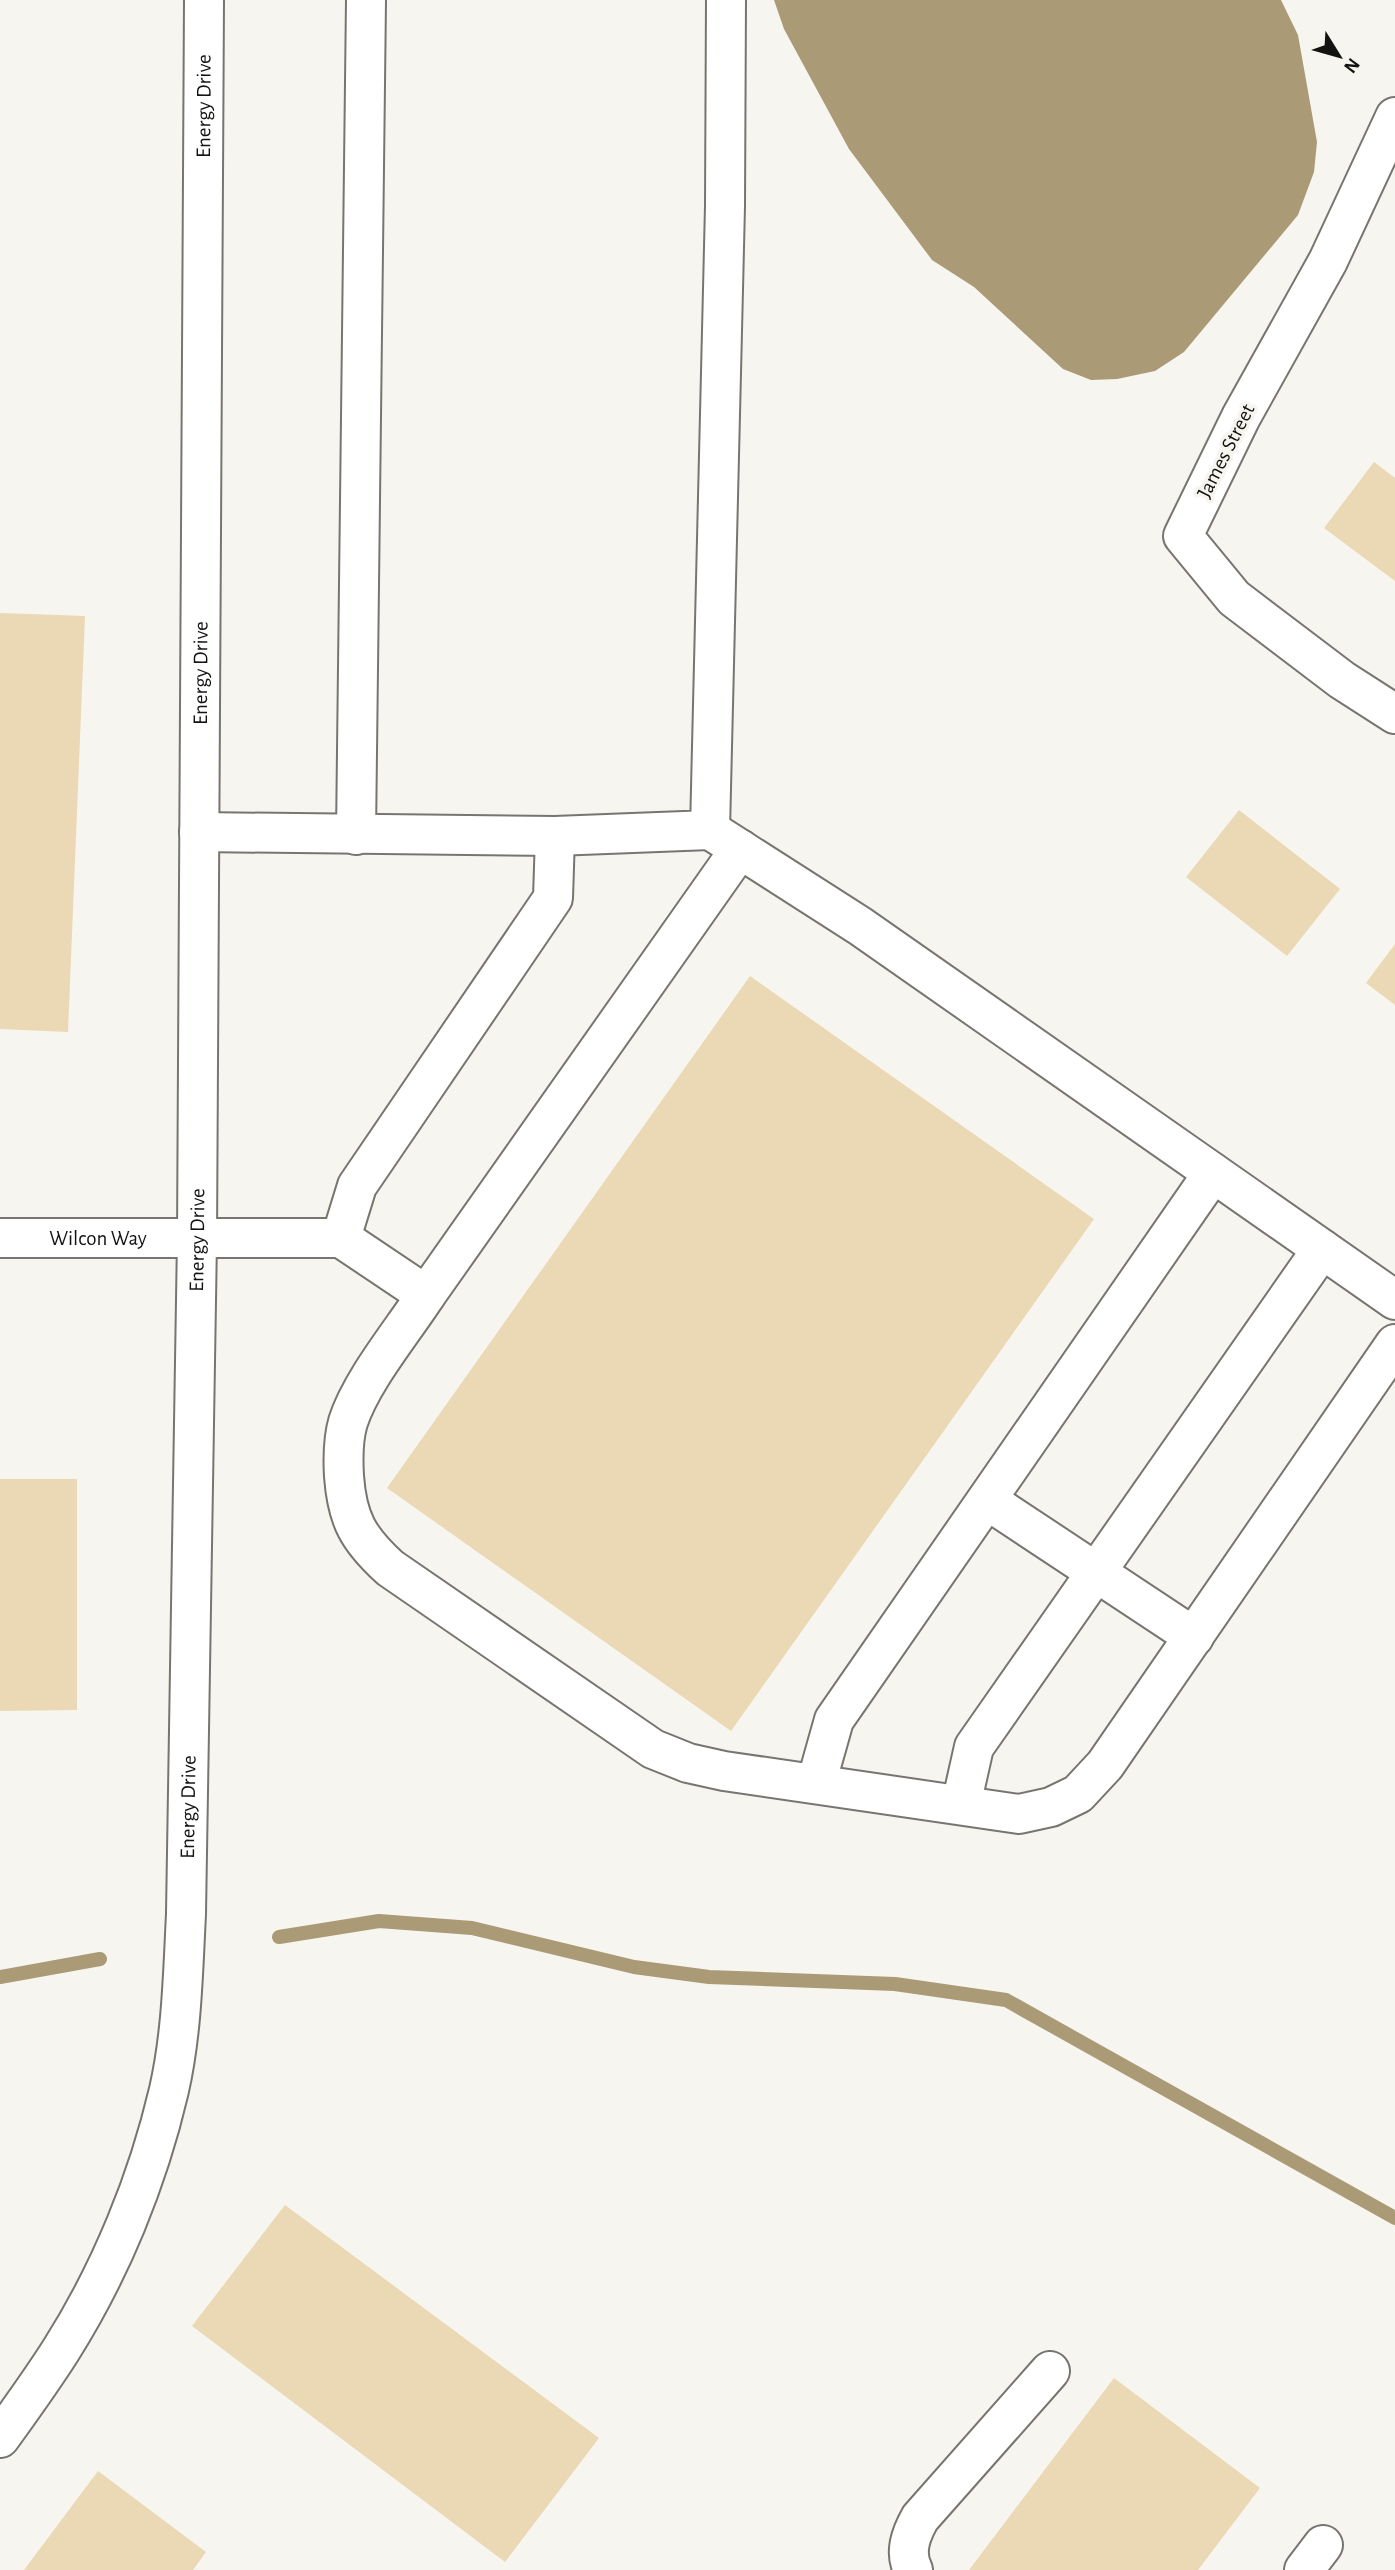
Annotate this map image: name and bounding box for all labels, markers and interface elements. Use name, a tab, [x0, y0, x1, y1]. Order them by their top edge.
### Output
north arrow	[1304, 21, 1374, 91]
street label: Energy Drive	[193, 54, 214, 158]
text: N	[1340, 54, 1363, 76]
street label: James Street	[1193, 400, 1259, 502]
street label: Energy Drive	[189, 621, 211, 725]
street label: Energy Drive	[186, 1188, 208, 1292]
street label: Wilcon Way	[49, 1228, 147, 1249]
street label: Energy Drive	[176, 1755, 199, 1859]

